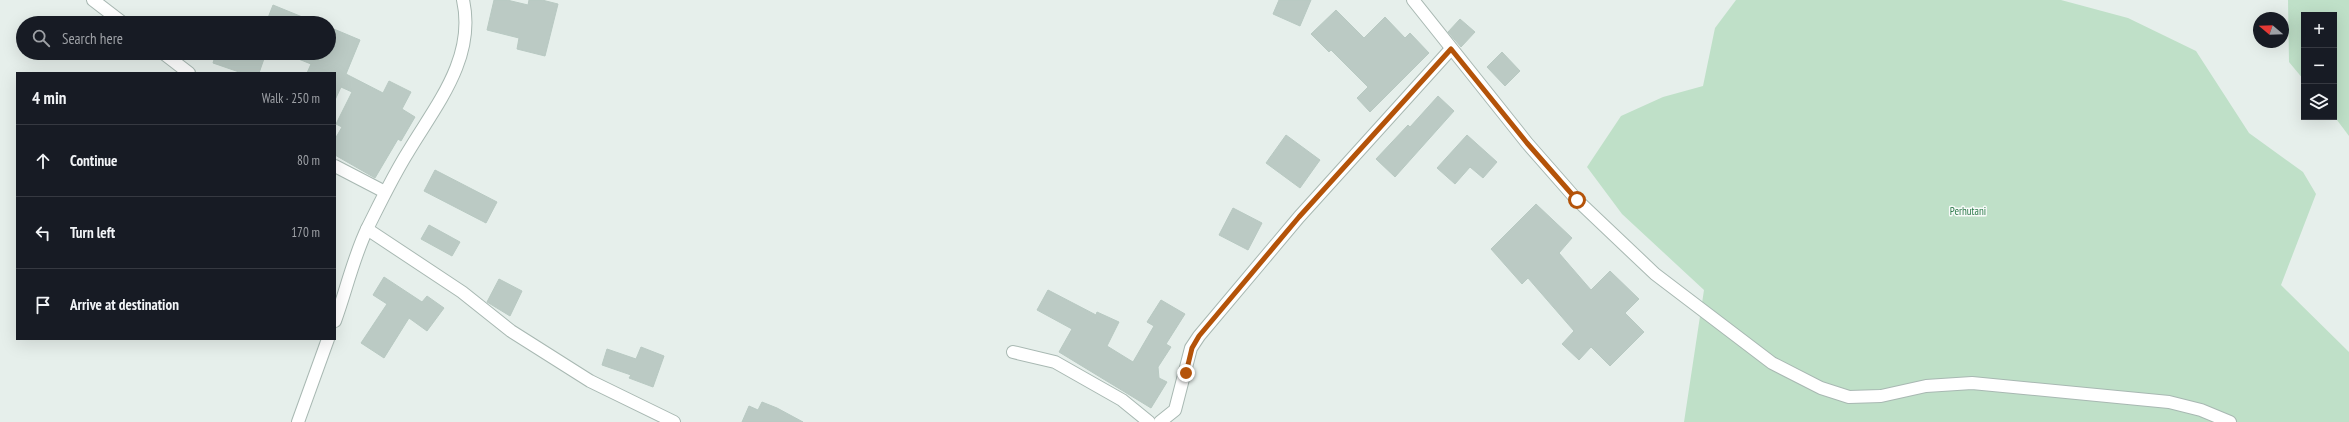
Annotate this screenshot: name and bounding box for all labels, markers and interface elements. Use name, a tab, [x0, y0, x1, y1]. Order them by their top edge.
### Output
north arrow	[2253, 12, 2289, 48]
map controls	[2301, 12, 2337, 120]
button: +	[2301, 12, 2337, 48]
search box	[16, 16, 336, 60]
icon: search	[30, 27, 52, 49]
text: Search here	[62, 29, 123, 48]
button: −	[2301, 48, 2337, 84]
button: layers	[2301, 84, 2337, 120]
text: 4 min	[32, 87, 66, 109]
text: Walk · 250 m	[262, 90, 320, 107]
icon: ahead	[32, 150, 54, 172]
text: Continue	[70, 151, 117, 170]
text: 80 m	[297, 152, 320, 169]
route start	[1568, 191, 1586, 209]
park label: Perhutani	[1950, 204, 1986, 218]
icon: left	[32, 222, 54, 244]
text: Turn left	[70, 223, 115, 242]
text: 170 m	[291, 224, 320, 241]
icon: arrive	[32, 294, 54, 316]
text: Arrive at destination	[70, 295, 179, 314]
route end	[1177, 364, 1195, 382]

